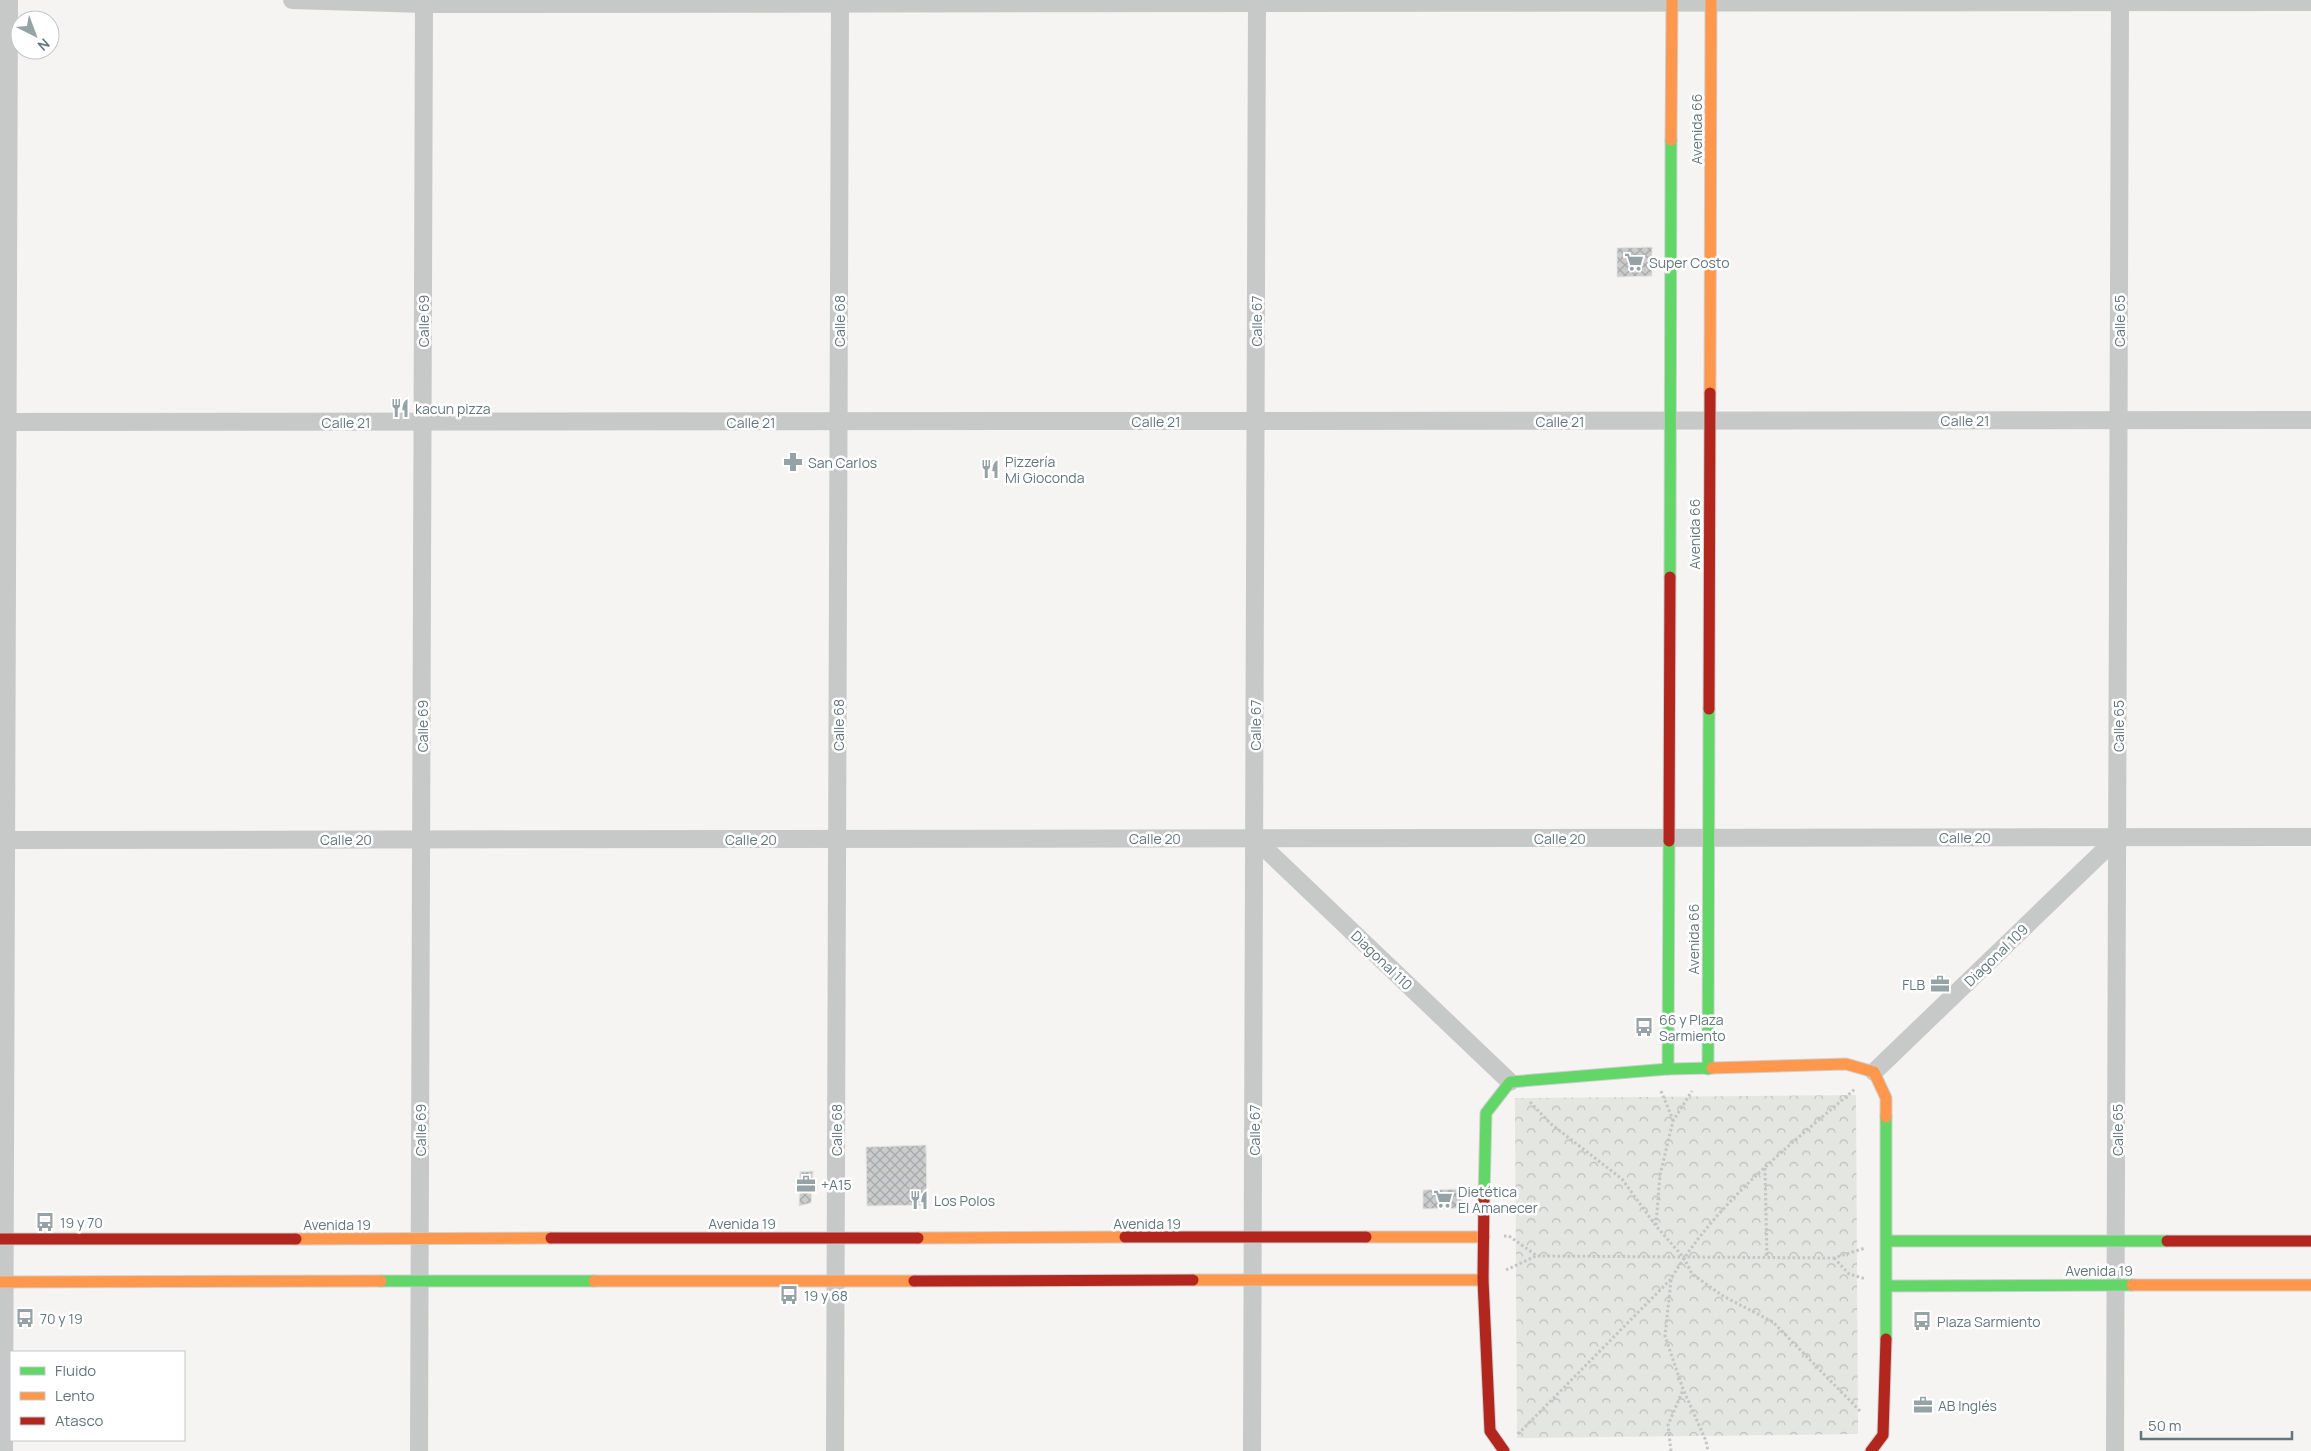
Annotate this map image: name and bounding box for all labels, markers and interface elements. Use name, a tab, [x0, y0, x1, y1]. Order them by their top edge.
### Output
north arrow	[10, 10, 60, 60]
text: N	[34, 35, 54, 55]
street label: Avenida 66	[1687, 94, 1706, 164]
supermarket icon: Super Costo	[1623, 251, 1645, 273]
place label: Super Costo	[1649, 253, 1729, 272]
street label: Calle 69	[414, 295, 433, 347]
street label: Calle 68	[830, 295, 849, 347]
street label: Calle 67	[1247, 295, 1266, 347]
street label: Calle 65	[2110, 295, 2129, 347]
restaurant icon: kacun pizza	[389, 397, 411, 419]
place label: kacun pizza	[415, 399, 491, 418]
street label: Calle 21	[1941, 411, 1989, 430]
street label: Calle 21	[1132, 412, 1180, 431]
street label: Calle 21	[1536, 412, 1584, 431]
street label: Calle 21	[322, 413, 370, 432]
street label: Calle 21	[727, 413, 775, 432]
pharmacy icon: San Carlos	[782, 451, 804, 473]
place label: Pizzería Mi Gioconda	[1005, 452, 1084, 487]
place label: San Carlos	[808, 453, 877, 472]
restaurant icon: Pizzería Mi Gioconda	[979, 458, 1001, 480]
street label: Avenida 66	[1685, 499, 1704, 569]
street label: Calle 68	[829, 699, 848, 751]
street label: Calle 67	[1246, 699, 1265, 751]
street label: Calle 69	[413, 700, 432, 752]
street label: Calle 65	[2109, 700, 2128, 752]
street label: Calle 20	[1939, 828, 1991, 847]
street label: Calle 20	[1129, 829, 1181, 848]
street label: Calle 20	[1534, 829, 1586, 848]
street label: Calle 20	[320, 830, 372, 849]
street label: Calle 20	[725, 830, 777, 849]
street label: Avenida 66	[1684, 904, 1703, 974]
street label: Diagonal 109	[1960, 920, 2032, 990]
street label: Diagonal 110	[1347, 926, 1417, 994]
office icon: FLB	[1929, 973, 1951, 995]
place label: FLB	[1902, 975, 1925, 994]
place label: 66 y Plaza Sarmiento	[1659, 1010, 1726, 1045]
bus stop icon: 66 y Plaza Sarmiento	[1633, 1016, 1655, 1038]
street label: Calle 69	[411, 1104, 430, 1156]
street label: Calle 68	[827, 1104, 846, 1156]
street label: Calle 67	[1245, 1104, 1264, 1156]
street label: Calle 65	[2108, 1104, 2127, 1156]
office icon: +A15	[795, 1173, 817, 1195]
place label: +A15	[821, 1175, 852, 1194]
place label: Dietética El Amanecer	[1458, 1182, 1538, 1217]
supermarket icon: Dietética El Amanecer	[1432, 1188, 1454, 1210]
restaurant icon: Los Polos	[908, 1189, 930, 1211]
place label: Los Polos	[934, 1191, 995, 1210]
bus stop icon: 19 y 70	[34, 1211, 56, 1233]
place label: 19 y 70	[60, 1213, 103, 1232]
street label: Avenida 19	[708, 1214, 776, 1233]
street label: Avenida 19	[1113, 1214, 1181, 1233]
street label: Avenida 19	[303, 1215, 371, 1234]
street label: Avenida 19	[2065, 1261, 2133, 1280]
bus stop icon: 19 y 68	[778, 1284, 800, 1306]
place label: 19 y 68	[804, 1286, 848, 1305]
bus stop icon: 70 y 19	[14, 1307, 36, 1329]
place label: 70 y 19	[40, 1309, 83, 1328]
bus stop icon: Plaza Sarmiento	[1911, 1310, 1933, 1332]
place label: Plaza Sarmiento	[1937, 1312, 2041, 1331]
legend	[10, 1351, 185, 1441]
text: Fluido	[55, 1360, 96, 1381]
text: Lento	[55, 1385, 95, 1406]
office icon: AB Inglés	[1912, 1394, 1934, 1416]
place label: AB Inglés	[1938, 1396, 1997, 1415]
scale bar	[2141, 1408, 2292, 1440]
text: Atasco	[55, 1410, 103, 1431]
text: 50 m	[2148, 1415, 2182, 1436]

